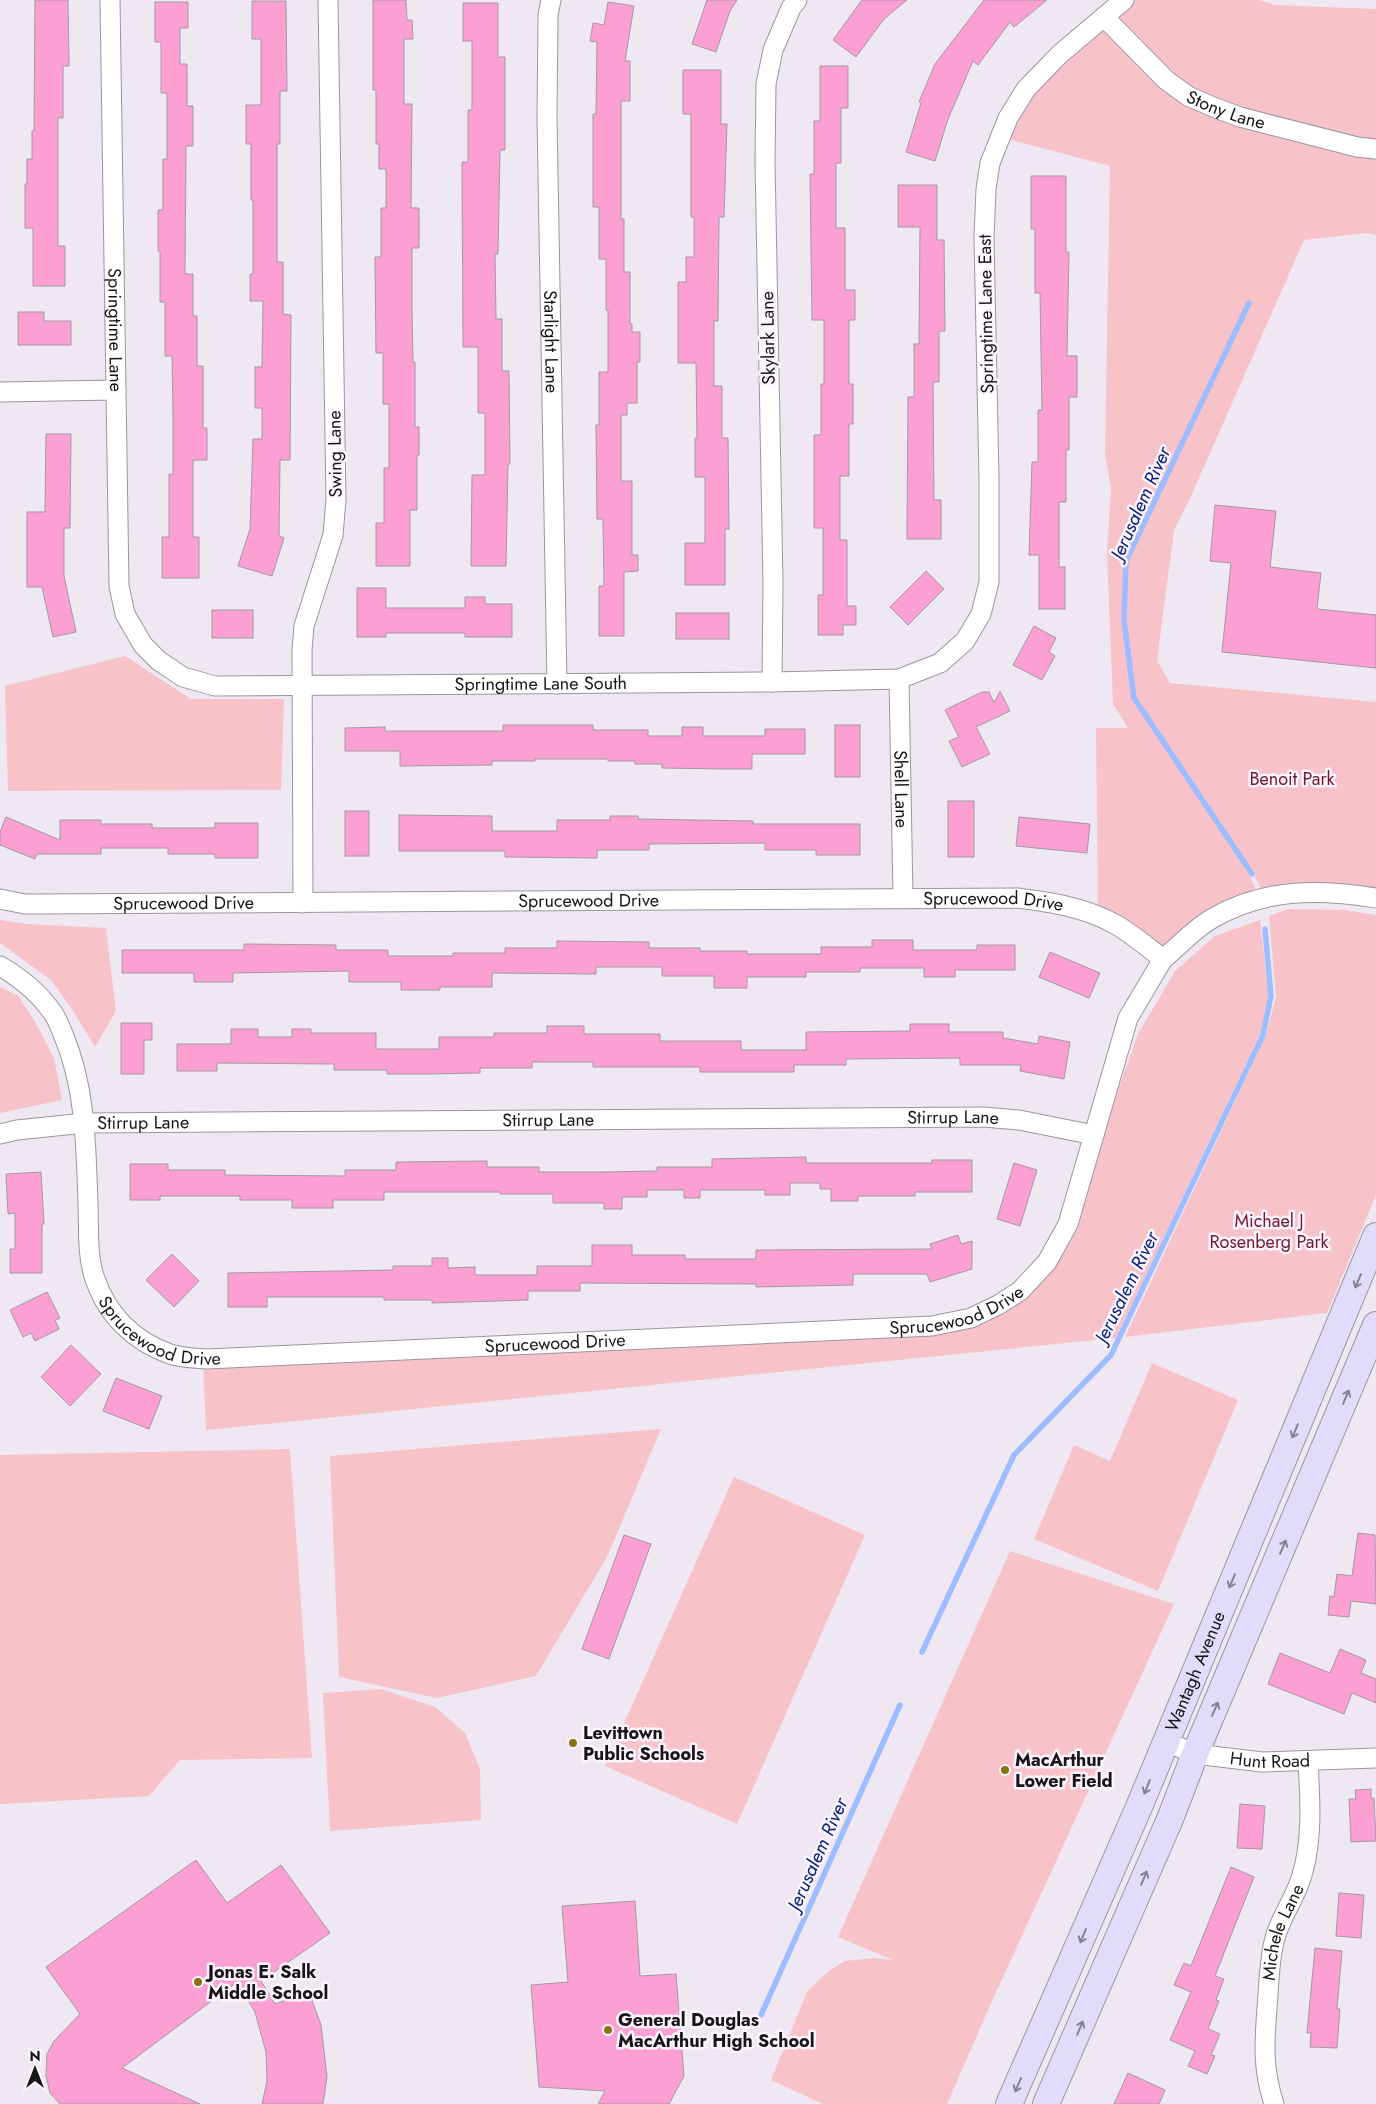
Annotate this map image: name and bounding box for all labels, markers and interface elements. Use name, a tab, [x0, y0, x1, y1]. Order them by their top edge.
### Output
street label: Stony Lane	[1182, 84, 1268, 136]
street label: Springtime Lane East	[972, 233, 1000, 394]
street label: Springtime Lane	[101, 268, 129, 392]
street label: Starlight Lane	[537, 290, 565, 393]
street label: Skylark Lane	[754, 291, 782, 385]
street label: Swing Lane	[321, 410, 349, 498]
water label: Jerusalem River	[1102, 441, 1178, 567]
street label: Springtime Lane South	[454, 670, 627, 697]
street label: Shell Lane	[887, 750, 915, 828]
park label: Benoit Park	[1249, 766, 1335, 792]
street label: Sprucewood Drive	[923, 885, 1066, 918]
street label: Sprucewood Drive	[518, 887, 659, 914]
street label: Sprucewood Drive	[113, 890, 254, 917]
street label: Stirrup Lane	[907, 1104, 1000, 1131]
street label: Stirrup Lane	[502, 1107, 594, 1133]
street label: Stirrup Lane	[97, 1109, 189, 1136]
park label: Michael J Rosenberg Park	[1209, 1208, 1329, 1255]
water label: Jerusalem River	[1086, 1226, 1166, 1351]
one-way arrow	[1352, 1273, 1362, 1288]
street label: Sprucewood Drive	[889, 1279, 1029, 1341]
street label: Sprucewood Drive	[92, 1291, 221, 1372]
street label: Sprucewood Drive	[484, 1327, 626, 1359]
one-way arrow	[1342, 1390, 1351, 1405]
one-way arrow	[1290, 1423, 1299, 1438]
one-way arrow	[1278, 1540, 1288, 1555]
one-way arrow	[1227, 1573, 1236, 1588]
street label: Wantagh Avenue	[1159, 1607, 1232, 1736]
one-way arrow	[1210, 1702, 1220, 1717]
place label: Levittown Public Schools	[583, 1720, 704, 1767]
marker: Levittown Public Schools	[567, 1737, 579, 1749]
street label: Hunt Road	[1228, 1745, 1310, 1775]
place label: MacArthur Lower Field	[1015, 1747, 1113, 1794]
marker: MacArthur Lower Field	[999, 1764, 1011, 1776]
one-way arrow	[1142, 1778, 1151, 1794]
water label: Jerusalem River	[779, 1792, 855, 1918]
one-way arrow	[1140, 1871, 1150, 1886]
street label: Michele Lane	[1256, 1880, 1311, 1982]
one-way arrow	[1078, 1928, 1088, 1943]
place label: Jonas E. Salk Middle School	[205, 1959, 328, 2006]
marker: Jonas E. Salk Middle School	[192, 1976, 204, 1988]
place label: General Douglas MacArthur High School	[618, 2007, 815, 2054]
one-way arrow	[1076, 2021, 1086, 2036]
marker: General Douglas MacArthur High School	[602, 2024, 614, 2036]
north arrow	[10, 2044, 60, 2094]
text: N	[29, 2046, 41, 2066]
one-way arrow	[1012, 2077, 1022, 2092]

